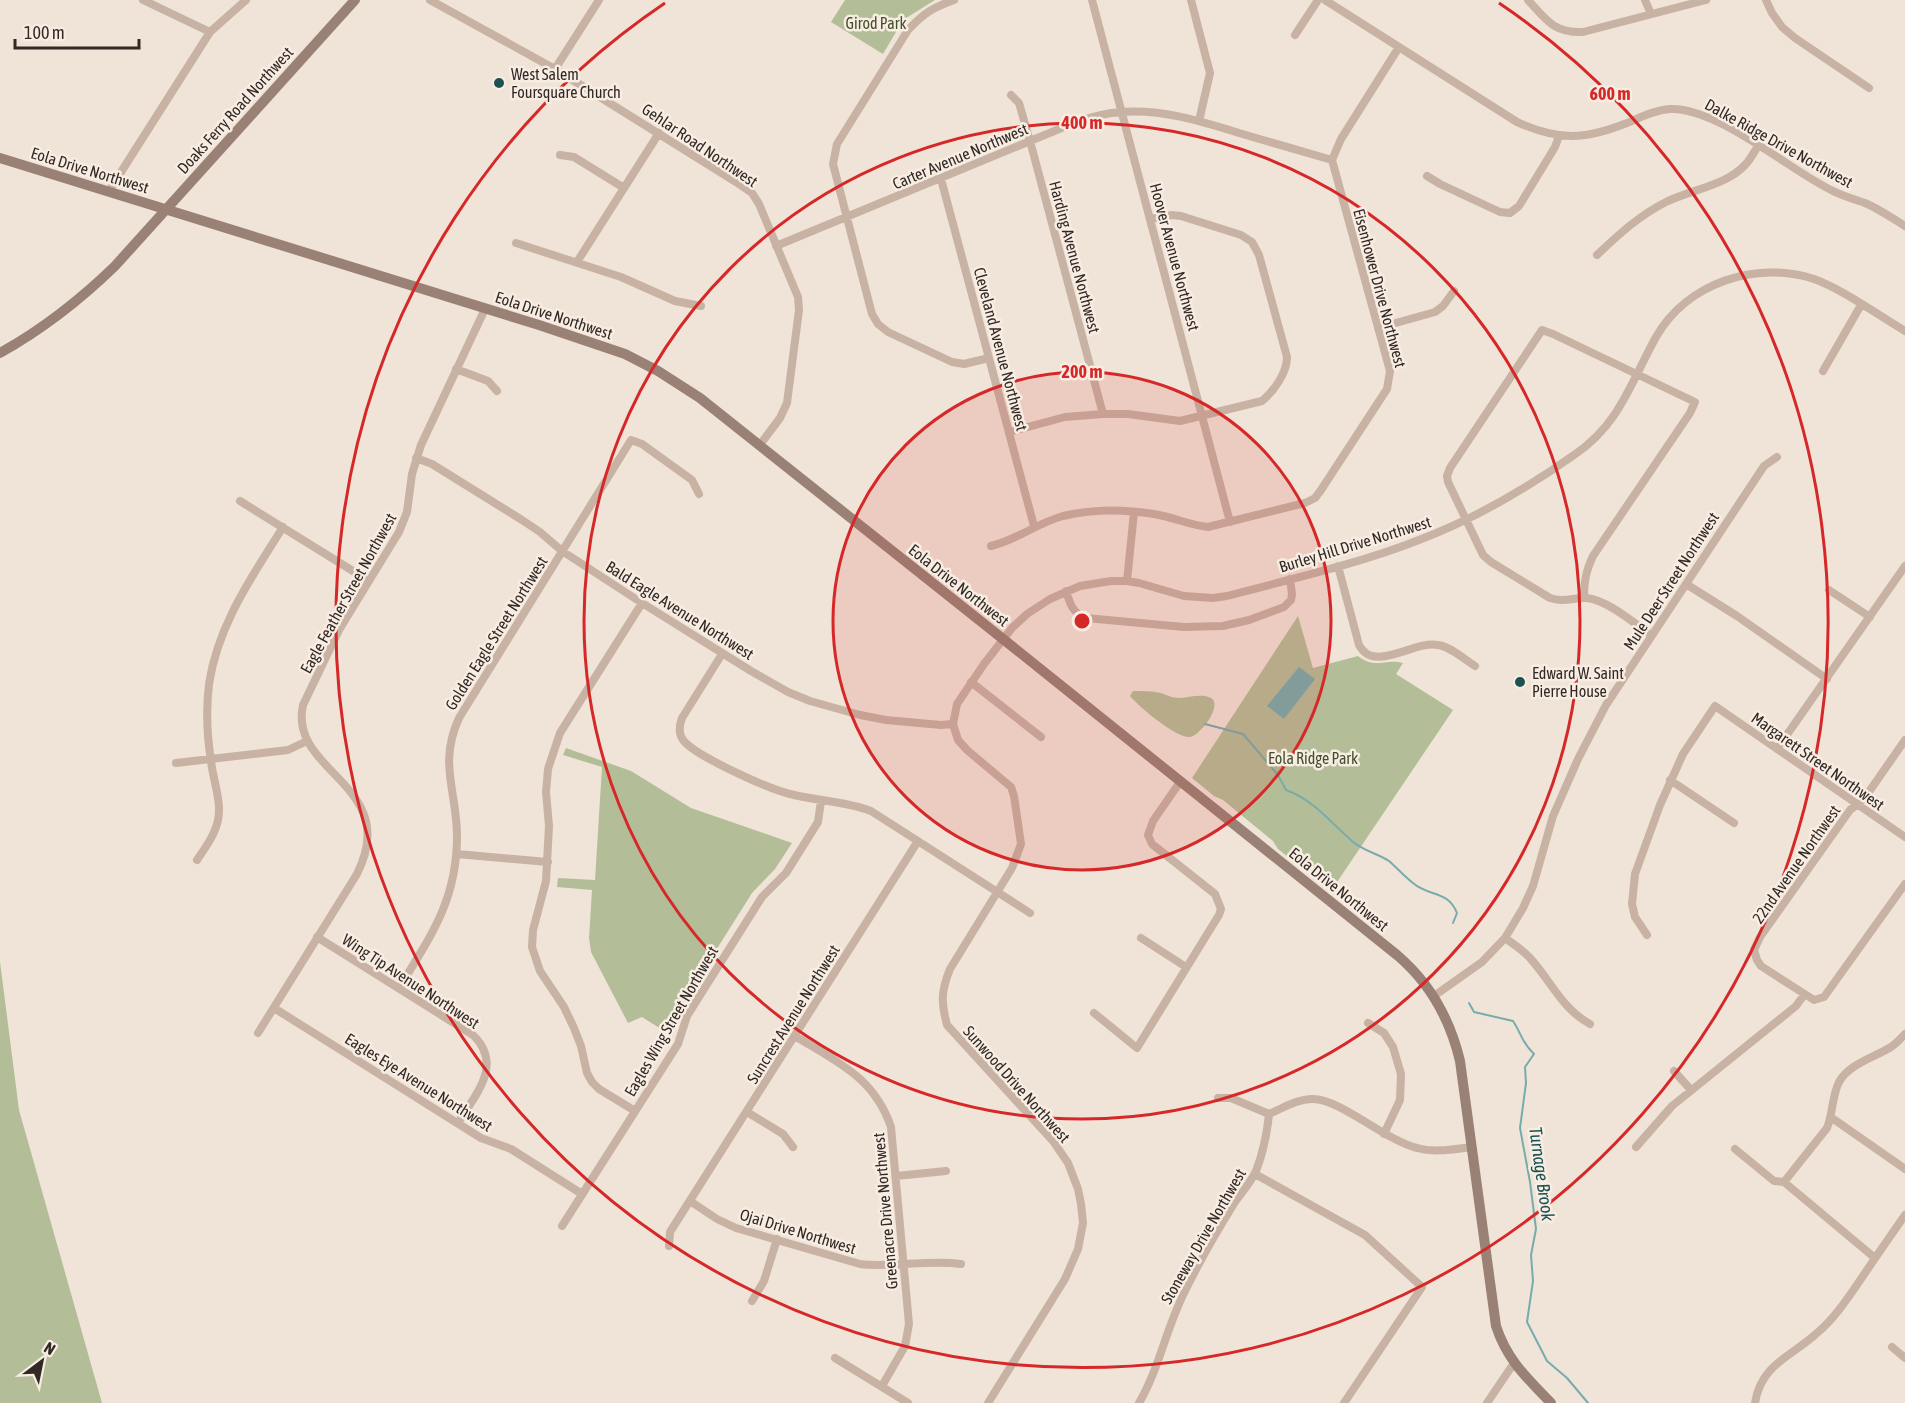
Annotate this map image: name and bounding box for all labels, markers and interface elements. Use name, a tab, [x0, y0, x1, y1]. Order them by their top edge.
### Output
scale bar	[15, 12, 140, 50]
park label: Girod Park	[846, 14, 906, 32]
text: 100 m	[24, 22, 65, 43]
street label: Doaks Ferry Road Northwest	[173, 43, 298, 178]
place label: West Salem Foursquare Church	[511, 65, 621, 102]
marker: West Salem Foursquare Church	[492, 76, 506, 90]
text: 600 m	[1590, 83, 1630, 104]
street label: Dalke Ridge Drive Northwest	[1701, 95, 1856, 192]
street label: Gehlar Road Northwest	[639, 100, 762, 191]
text: 400 m	[1061, 112, 1102, 133]
street label: Carter Avenue Northwest	[890, 119, 1031, 193]
street label: Eola Drive Northwest	[29, 144, 151, 197]
street label: Harding Avenue Northwest	[1045, 179, 1104, 336]
street label: Hoover Avenue Northwest	[1147, 181, 1203, 333]
street label: Eisenhower Drive Northwest	[1350, 207, 1410, 370]
street label: Cleveland Avenue Northwest	[970, 265, 1032, 433]
street label: Eola Drive Northwest	[493, 288, 615, 343]
text: 200 m	[1062, 361, 1102, 382]
street label: Mule Deer Street Northwest	[1620, 509, 1722, 653]
street label: Eagle Feather Street Northwest	[296, 510, 401, 677]
street label: Burley Hill Drive Northwest	[1277, 512, 1434, 577]
street label: Eola Drive Northwest	[905, 540, 1013, 630]
street label: Golden Eagle Street Northwest	[441, 553, 552, 714]
street label: Bald Eagle Avenue Northwest	[602, 557, 758, 664]
centre of rings	[1072, 611, 1092, 631]
place label: Edward W. Saint Pierre House	[1532, 664, 1624, 700]
marker: Edward W. Saint Pierre House	[1513, 675, 1527, 689]
street label: Margarett Street Northwest	[1748, 708, 1888, 815]
park label: Eola Ridge Park	[1268, 749, 1358, 768]
street label: 22nd Avenue Northwest	[1749, 801, 1844, 926]
street label: Eola Drive Northwest	[1286, 844, 1392, 935]
street label: Wing Tip Avenue Northwest	[339, 930, 483, 1033]
street label: Suncrest Avenue Northwest	[743, 941, 843, 1087]
street label: Eagles Wing Street Northwest	[621, 942, 722, 1100]
street label: Sunwood Drive Northwest	[960, 1022, 1074, 1146]
street label: Eagles Eye Avenue Northwest	[341, 1029, 496, 1136]
water label: Turnage Brook	[1525, 1125, 1559, 1224]
street label: Greenacre Drive Northwest	[869, 1132, 901, 1290]
street label: Stoneway Drive Northwest	[1157, 1165, 1250, 1307]
street label: Ojai Drive Northwest	[738, 1205, 859, 1258]
north arrow	[12, 1331, 72, 1391]
text: N	[41, 1338, 59, 1358]

